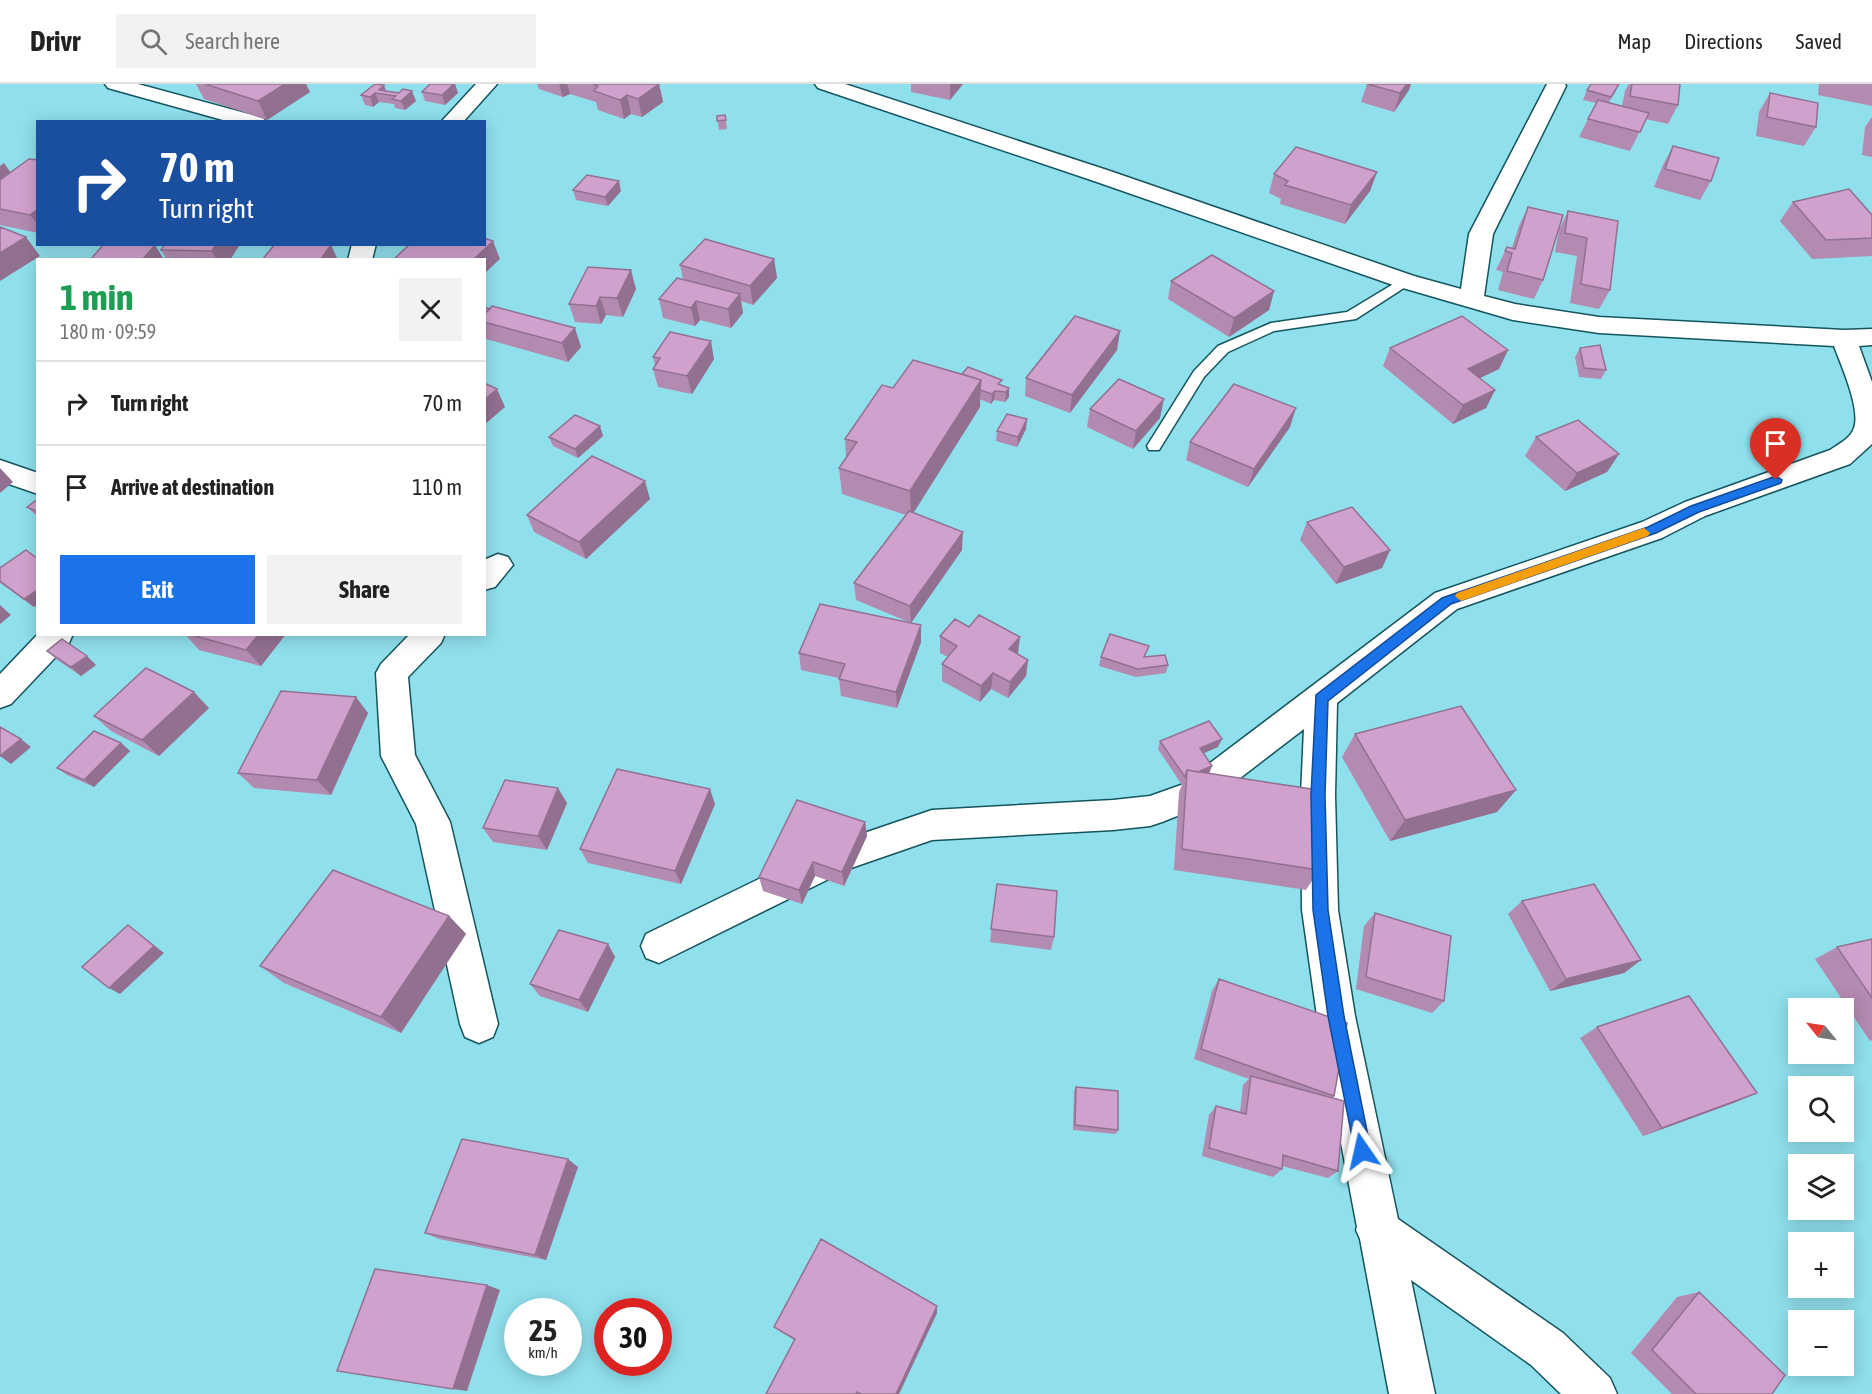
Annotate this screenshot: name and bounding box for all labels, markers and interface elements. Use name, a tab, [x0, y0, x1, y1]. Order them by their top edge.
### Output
search box	[116, 14, 536, 68]
text: Drivr	[30, 25, 80, 57]
icon: search	[137, 25, 170, 58]
text: Search here	[185, 28, 280, 54]
text: Map	[1617, 29, 1651, 53]
text: Directions	[1684, 29, 1763, 53]
text: Saved	[1796, 29, 1842, 53]
text: 70 m	[159, 143, 234, 191]
icon: right	[60, 144, 138, 222]
text: Turn right	[159, 193, 254, 224]
text: 1 min	[60, 276, 134, 318]
button: close	[399, 278, 462, 341]
text: 180 m · 09:59	[60, 320, 156, 343]
icon: right	[60, 387, 93, 420]
text: Turn right	[111, 390, 188, 416]
text: 70 m	[422, 390, 462, 416]
pin	[1750, 418, 1801, 480]
icon: arrive	[1759, 427, 1792, 460]
icon: arrive	[60, 471, 93, 504]
text: Arrive at destination	[111, 474, 274, 500]
text: 110 m	[412, 474, 462, 500]
button: Exit	[60, 555, 255, 624]
button: Share	[267, 555, 462, 624]
north arrow	[1788, 998, 1854, 1064]
map controls	[1788, 998, 1854, 1376]
button: search	[1788, 1076, 1854, 1142]
position arrow	[1330, 1119, 1394, 1183]
button: layers	[1788, 1154, 1854, 1220]
button: +	[1788, 1232, 1854, 1298]
speed limit sign: 30	[594, 1298, 672, 1376]
button: −	[1788, 1310, 1854, 1376]
text: 25	[529, 1313, 557, 1347]
text: km/h	[528, 1344, 558, 1361]

